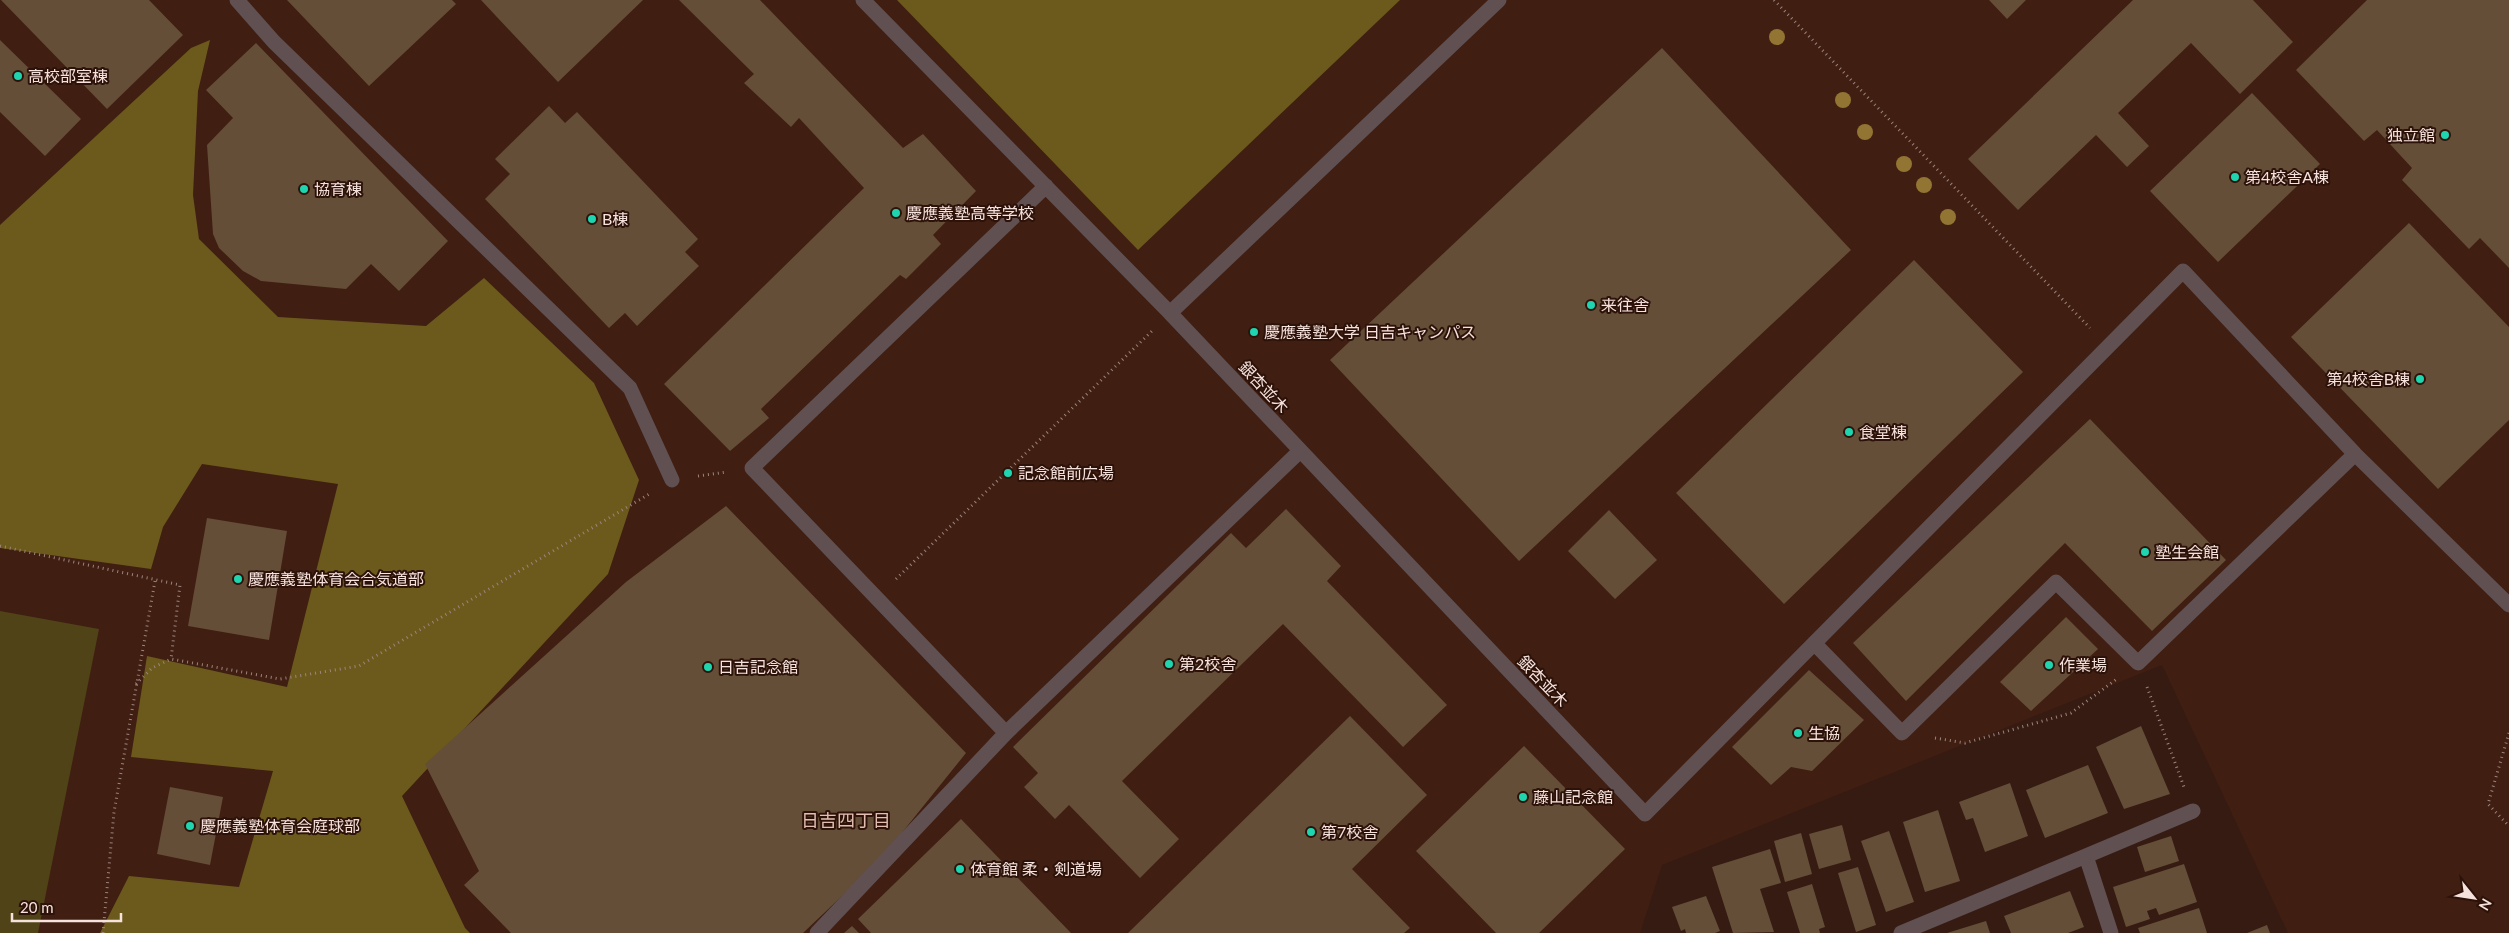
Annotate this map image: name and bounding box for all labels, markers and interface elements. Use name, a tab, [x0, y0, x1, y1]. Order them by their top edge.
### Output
place label: 高校部室棟	[28, 66, 108, 85]
marker: 高校部室棟	[12, 70, 24, 82]
place label: 独立館	[2387, 125, 2435, 144]
marker: 独立館	[2439, 129, 2451, 141]
place label: 第4校舎A棟	[2245, 167, 2329, 186]
marker: 第4校舎A棟	[2229, 171, 2241, 183]
place label: 協育棟	[314, 179, 362, 198]
marker: 協育棟	[298, 183, 310, 195]
place label: 慶應義塾高等学校	[906, 203, 1034, 222]
marker: 慶應義塾高等学校	[890, 207, 902, 219]
place label: B棟	[602, 209, 628, 228]
marker: B棟	[586, 213, 598, 225]
place label: 来往舎	[1601, 295, 1649, 314]
marker: 来往舎	[1585, 299, 1597, 311]
place label: 慶應義塾大学 日吉キャンパス	[1264, 322, 1476, 341]
marker: 慶應義塾大学 日吉キャンパス	[1248, 326, 1260, 338]
street label: 銀杏並木	[1236, 357, 1293, 417]
place label: 第4校舎B棟	[2326, 369, 2410, 388]
marker: 第4校舎B棟	[2414, 373, 2426, 385]
place label: 食堂棟	[1859, 422, 1907, 441]
marker: 食堂棟	[1843, 426, 1855, 438]
place label: 記念館前広場	[1018, 463, 1114, 482]
marker: 記念館前広場	[1002, 467, 1014, 479]
place label: 塾生会館	[2155, 542, 2219, 561]
marker: 塾生会館	[2139, 546, 2151, 558]
place label: 慶應義塾体育会合気道部	[248, 569, 424, 588]
marker: 慶應義塾体育会合気道部	[232, 573, 244, 585]
street label: 銀杏並木	[1514, 651, 1572, 710]
place label: 第2校舎	[1179, 654, 1236, 673]
place label: 作業場	[2059, 655, 2107, 674]
place label: 日吉記念館	[718, 657, 798, 676]
marker: 第2校舎	[1163, 658, 1175, 670]
marker: 作業場	[2043, 659, 2055, 671]
marker: 日吉記念館	[702, 661, 714, 673]
place label: 生協	[1808, 723, 1840, 742]
marker: 生協	[1792, 727, 1804, 739]
place label: 藤山記念館	[1533, 787, 1613, 806]
marker: 藤山記念館	[1517, 791, 1529, 803]
district label: 日吉四丁目	[801, 809, 891, 831]
place label: 慶應義塾体育会庭球部	[200, 816, 360, 835]
marker: 慶應義塾体育会庭球部	[184, 820, 196, 832]
place label: 第7校舎	[1321, 822, 1378, 841]
marker: 第7校舎	[1305, 826, 1317, 838]
place label: 体育館 柔・剣道場	[970, 859, 1102, 878]
marker: 体育館 柔・剣道場	[954, 863, 966, 875]
north arrow	[2449, 873, 2499, 923]
scale bar	[12, 890, 121, 922]
text: N	[2476, 896, 2496, 914]
text: 20 m	[20, 898, 54, 916]

